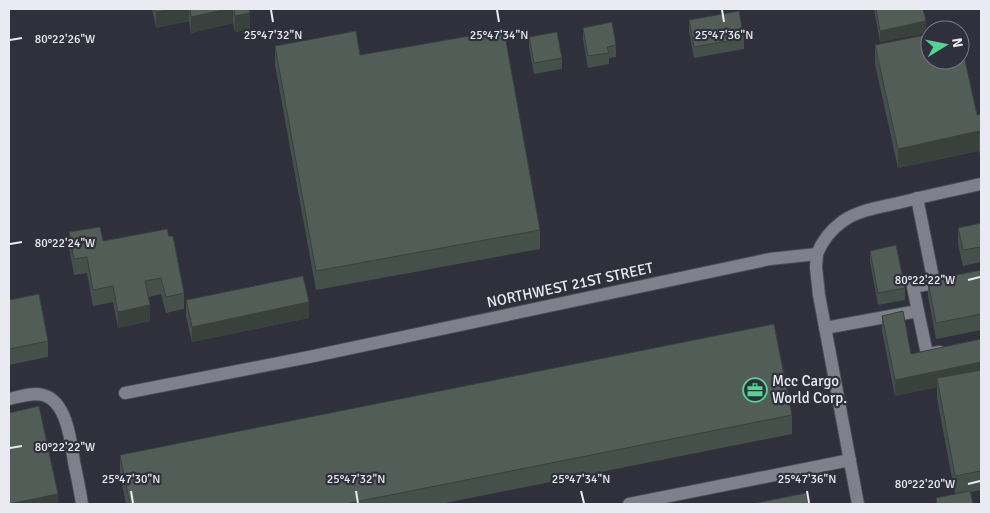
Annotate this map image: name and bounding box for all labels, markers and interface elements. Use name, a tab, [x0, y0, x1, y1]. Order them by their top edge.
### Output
north arrow	[920, 20, 970, 70]
text: 25°47'32"N	[244, 28, 302, 43]
text: 25°47'34"N	[470, 28, 528, 43]
text: 25°47'36"N	[695, 28, 753, 43]
text: 80°22'26"W	[35, 32, 95, 47]
text: N	[948, 37, 967, 49]
text: 80°22'24"W	[35, 236, 95, 251]
street label: NORTHWEST 21ST STREET	[485, 258, 655, 311]
text: 80°22'22"W	[895, 273, 955, 288]
place label: Mcc Cargo World Corp.	[772, 372, 847, 407]
office icon: Mcc Cargo World Corp.	[742, 377, 768, 403]
text: 80°22'22"W	[35, 440, 95, 455]
text: 25°47'30"N	[102, 472, 160, 487]
text: 25°47'32"N	[327, 472, 385, 487]
text: 25°47'34"N	[552, 472, 610, 487]
text: 25°47'36"N	[778, 472, 836, 487]
text: 80°22'20"W	[895, 477, 955, 492]

